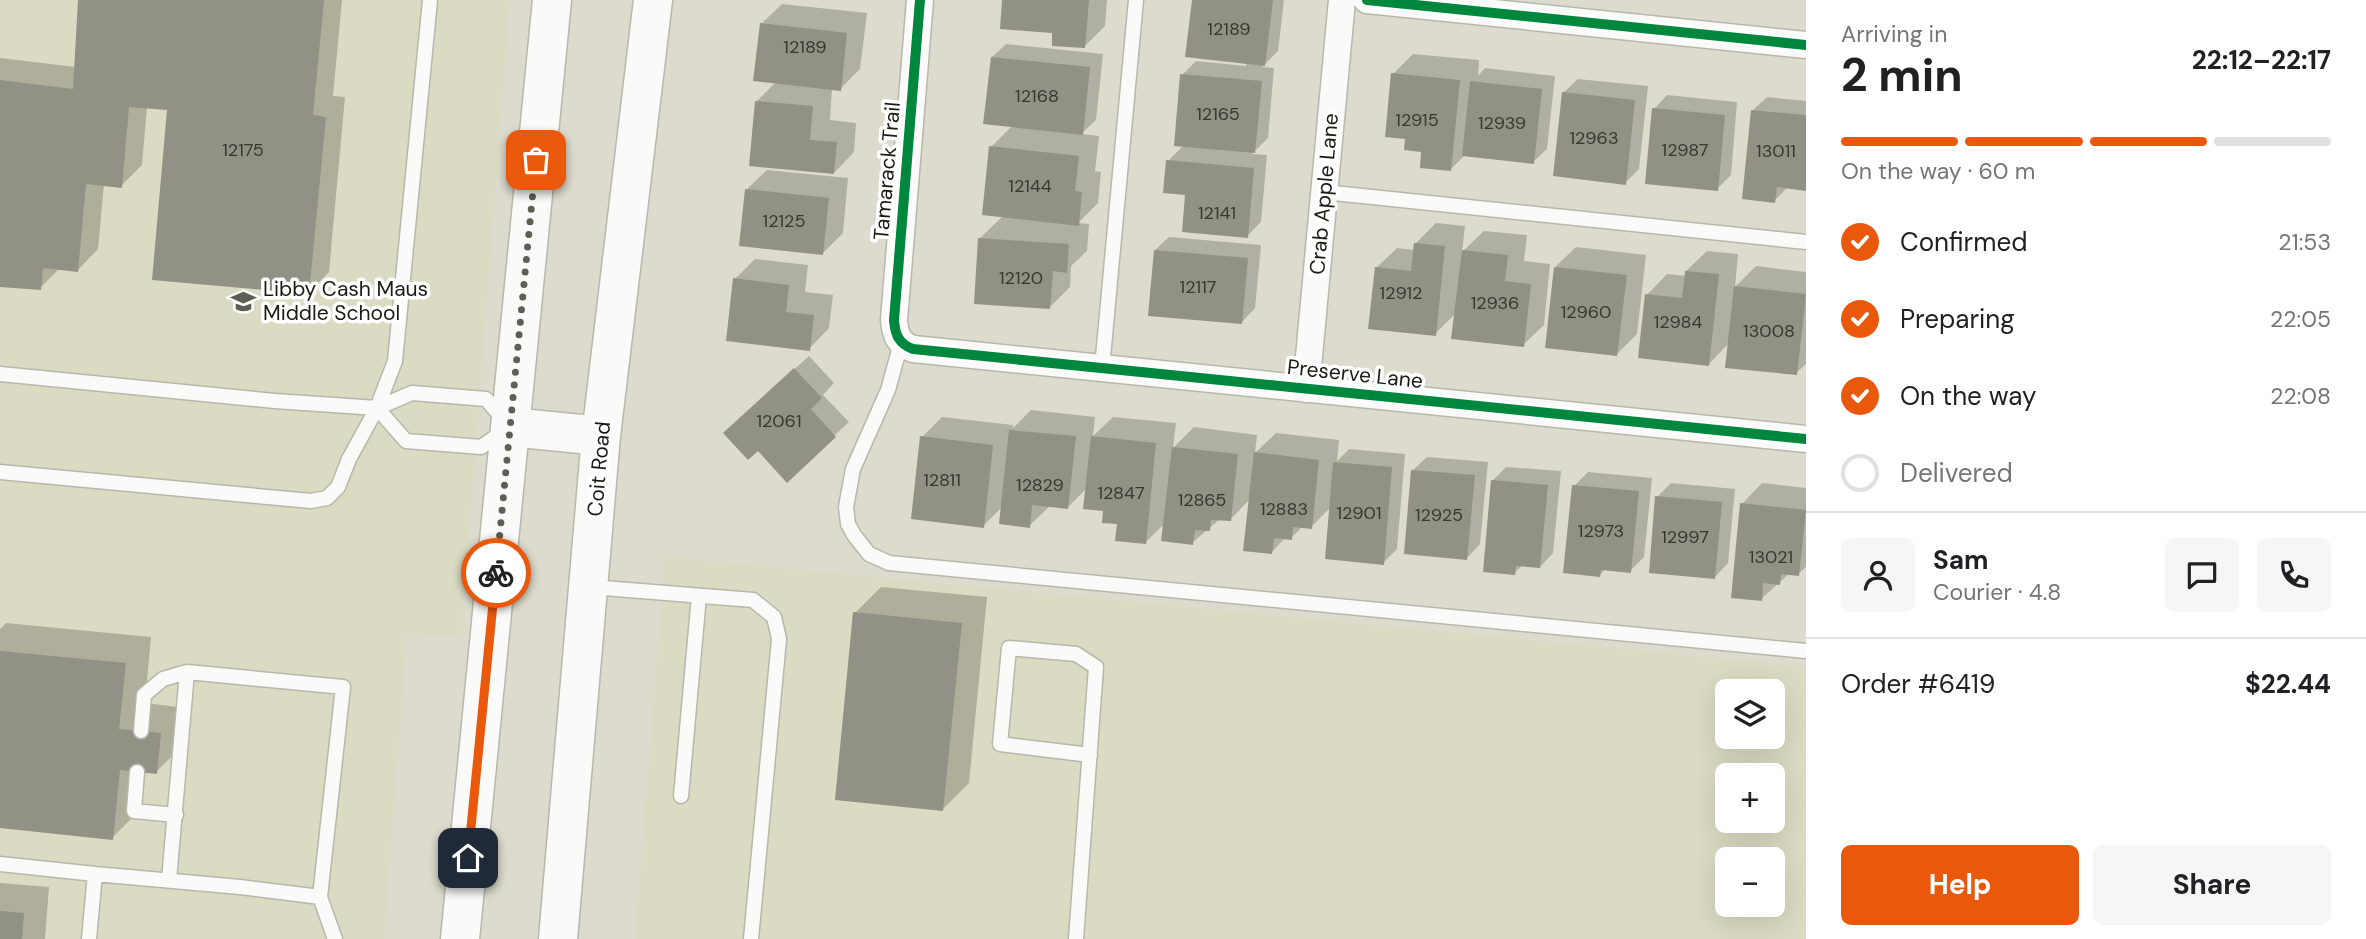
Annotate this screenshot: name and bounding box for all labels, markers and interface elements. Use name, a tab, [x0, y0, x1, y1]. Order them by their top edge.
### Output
house number: 12189	[1207, 17, 1251, 41]
text: Arriving in	[1841, 19, 1947, 49]
house number: 12189	[783, 35, 827, 59]
text: 22:12–22:17	[2192, 43, 2331, 77]
text: 2 min	[1841, 45, 1963, 105]
house number: 12168	[1015, 84, 1059, 108]
street label: Tamarack Trail	[867, 101, 907, 241]
house number: 12165	[1196, 102, 1240, 126]
house number: 12915	[1395, 108, 1439, 132]
house number: 12939	[1478, 111, 1526, 135]
street label: Crab Apple Lane	[1303, 112, 1345, 276]
house number: 12963	[1569, 126, 1619, 150]
pin	[506, 130, 566, 190]
house number: 12175	[222, 138, 264, 162]
house number: 12987	[1662, 138, 1708, 162]
house number: 13011	[1756, 139, 1796, 163]
icon: bag	[517, 141, 555, 179]
text: On the way · 60 m	[1841, 156, 2035, 186]
house number: 12144	[1008, 174, 1052, 198]
house number: 12141	[1198, 201, 1236, 225]
house number: 12125	[763, 209, 805, 233]
icon: check	[1841, 223, 1879, 261]
text: Confirmed	[1900, 225, 2027, 259]
text: 21:53	[2278, 227, 2331, 257]
house number: 12120	[999, 266, 1043, 290]
place label: Libby Cash Maus Middle School	[263, 275, 428, 327]
house number: 12117	[1180, 275, 1216, 299]
house number: 12912	[1380, 281, 1422, 305]
school or university icon: Libby Cash Maus Middle School	[229, 287, 257, 315]
house number: 12936	[1471, 291, 1519, 315]
house number: 12960	[1561, 300, 1611, 324]
icon: check	[1841, 300, 1879, 338]
text: Preparing	[1900, 302, 2015, 336]
text: 22:05	[2270, 304, 2331, 334]
house number: 12984	[1654, 310, 1702, 334]
house number: 13008	[1743, 319, 1795, 343]
street label: Preserve Lane	[1286, 353, 1424, 395]
icon: check	[1841, 377, 1879, 415]
text: On the way	[1900, 379, 2036, 413]
text: 22:08	[2270, 381, 2331, 411]
house number: 12061	[756, 409, 802, 433]
street label: Coit Road	[581, 420, 617, 518]
text: Delivered	[1900, 456, 2013, 490]
house number: 12811	[923, 468, 961, 492]
house number: 12829	[1016, 473, 1064, 497]
house number: 12847	[1097, 481, 1145, 505]
house number: 12865	[1178, 488, 1226, 512]
house number: 12883	[1260, 497, 1308, 521]
house number: 12901	[1336, 501, 1382, 525]
house number: 12925	[1415, 503, 1463, 527]
house number: 12973	[1578, 519, 1624, 543]
house number: 12997	[1661, 525, 1709, 549]
courier	[461, 538, 531, 608]
button: person	[1841, 538, 1915, 612]
button: chat	[2165, 538, 2239, 612]
button: phone	[2257, 538, 2331, 612]
text: Sam	[1933, 543, 1988, 577]
house number: 13021	[1749, 545, 1793, 569]
icon: bike	[477, 554, 515, 592]
text: Courier · 4.8	[1933, 577, 2061, 607]
text: Order #6419	[1841, 667, 1995, 701]
text: $22.44	[2245, 667, 2331, 701]
map controls	[1715, 679, 1785, 917]
button: layers	[1715, 679, 1785, 749]
button: +	[1715, 763, 1785, 833]
pin	[438, 828, 498, 888]
icon: home	[449, 839, 487, 877]
button: Help	[1841, 845, 2079, 925]
button: Share	[2093, 845, 2331, 925]
button: −	[1715, 847, 1785, 917]

